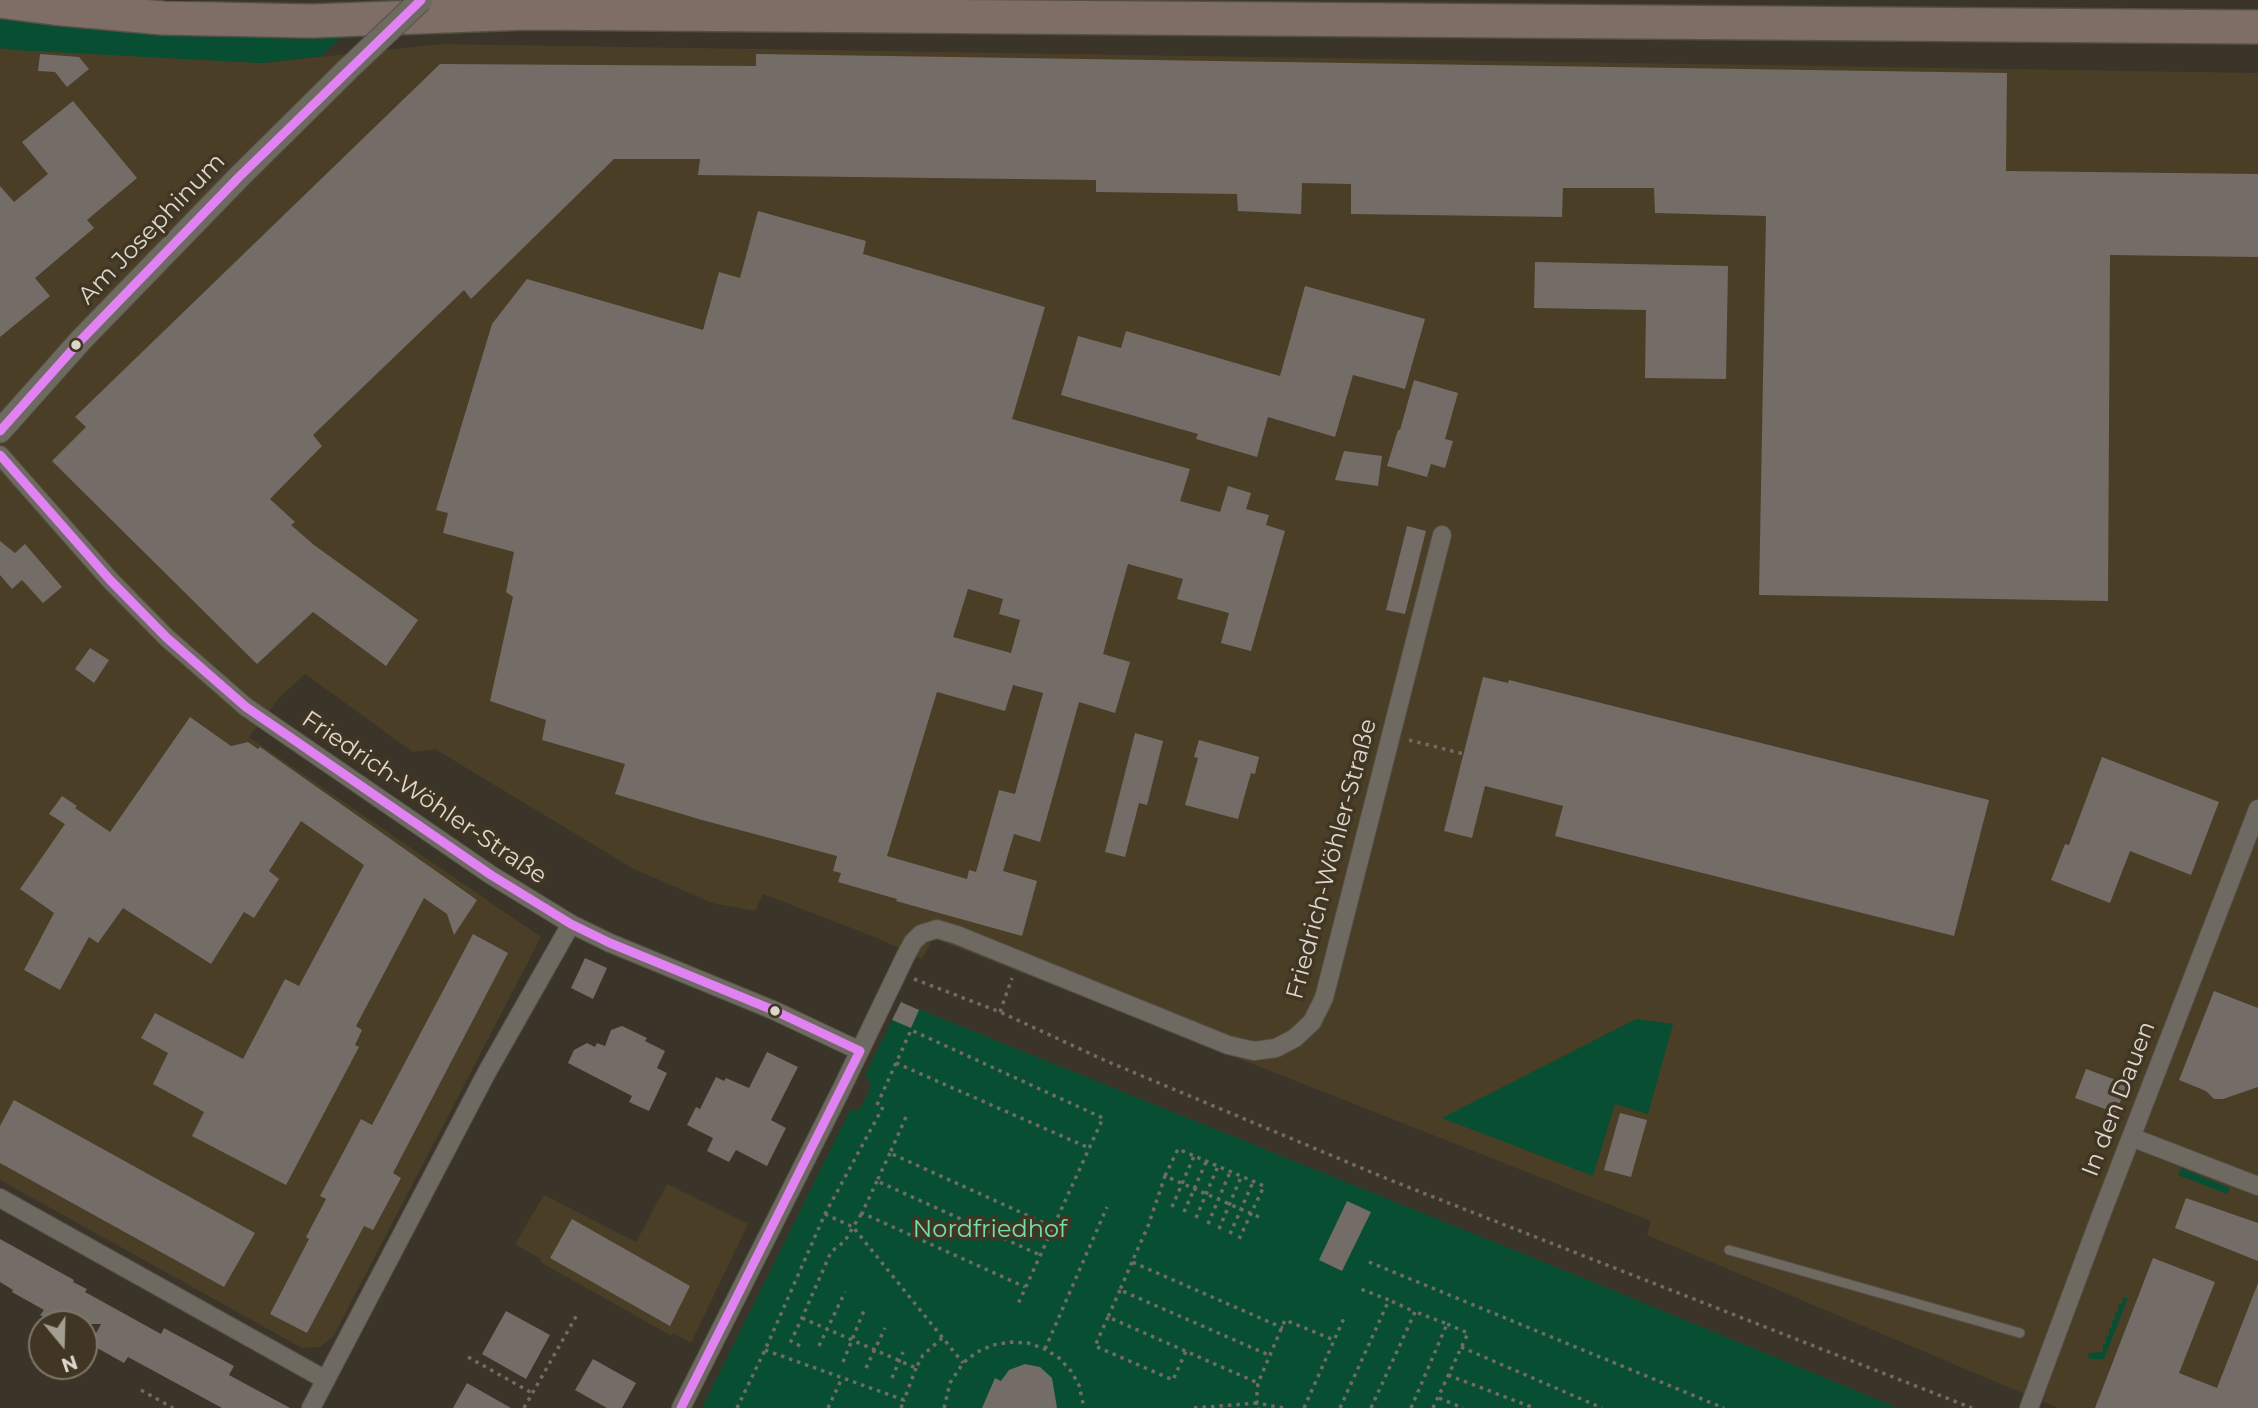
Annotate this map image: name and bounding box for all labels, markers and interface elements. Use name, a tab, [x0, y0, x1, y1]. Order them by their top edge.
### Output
street label: Am Josephinum	[73, 147, 231, 311]
unlabelled marker	[69, 338, 83, 352]
street label: Friedrich-Wöhler-Straße	[296, 705, 552, 891]
street label: Friedrich-Wöhler-Straße	[1281, 716, 1383, 1002]
unlabelled marker	[768, 1004, 782, 1018]
street label: In den Dauen	[2076, 1017, 2162, 1181]
park label: Nordfriedhof	[913, 1216, 1067, 1244]
north arrow	[28, 1310, 98, 1380]
text: N	[58, 1350, 80, 1377]

